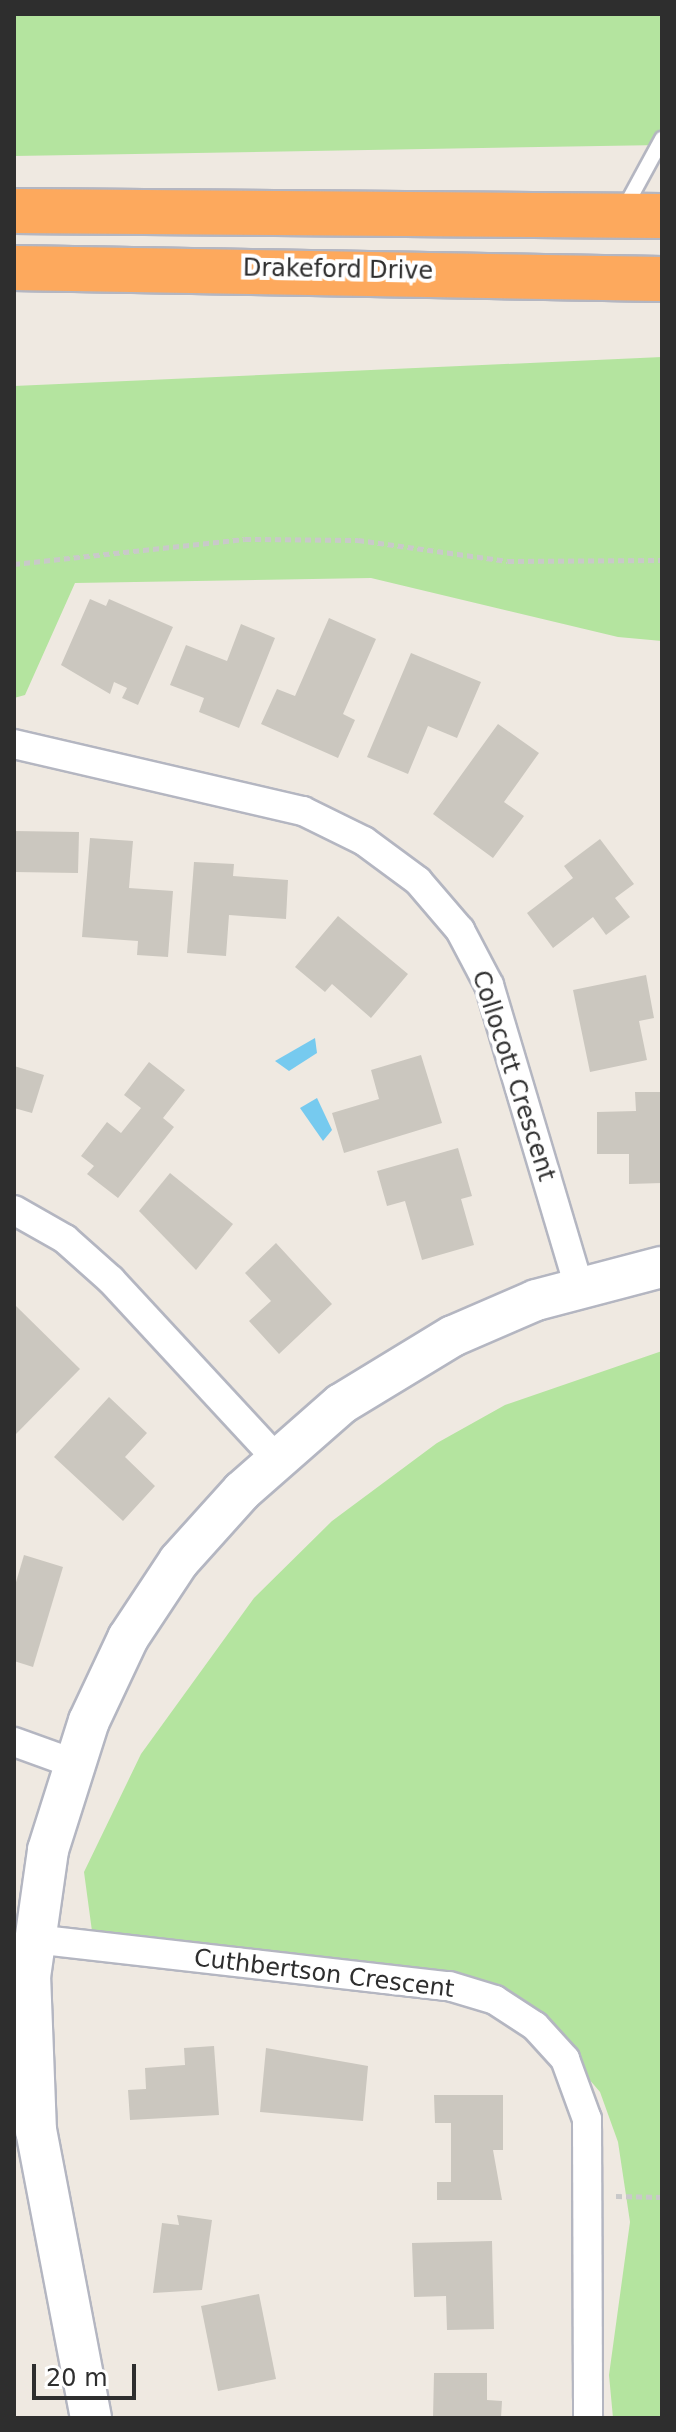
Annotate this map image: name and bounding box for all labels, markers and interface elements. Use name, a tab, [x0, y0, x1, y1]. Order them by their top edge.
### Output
street label: Drakeford Drive	[243, 254, 433, 286]
street label: Collocott Crescent	[465, 967, 561, 1185]
street label: Cuthbertson Crescent	[192, 1944, 456, 2004]
scale bar	[36, 2348, 140, 2398]
text: 20 m	[46, 2364, 108, 2392]

